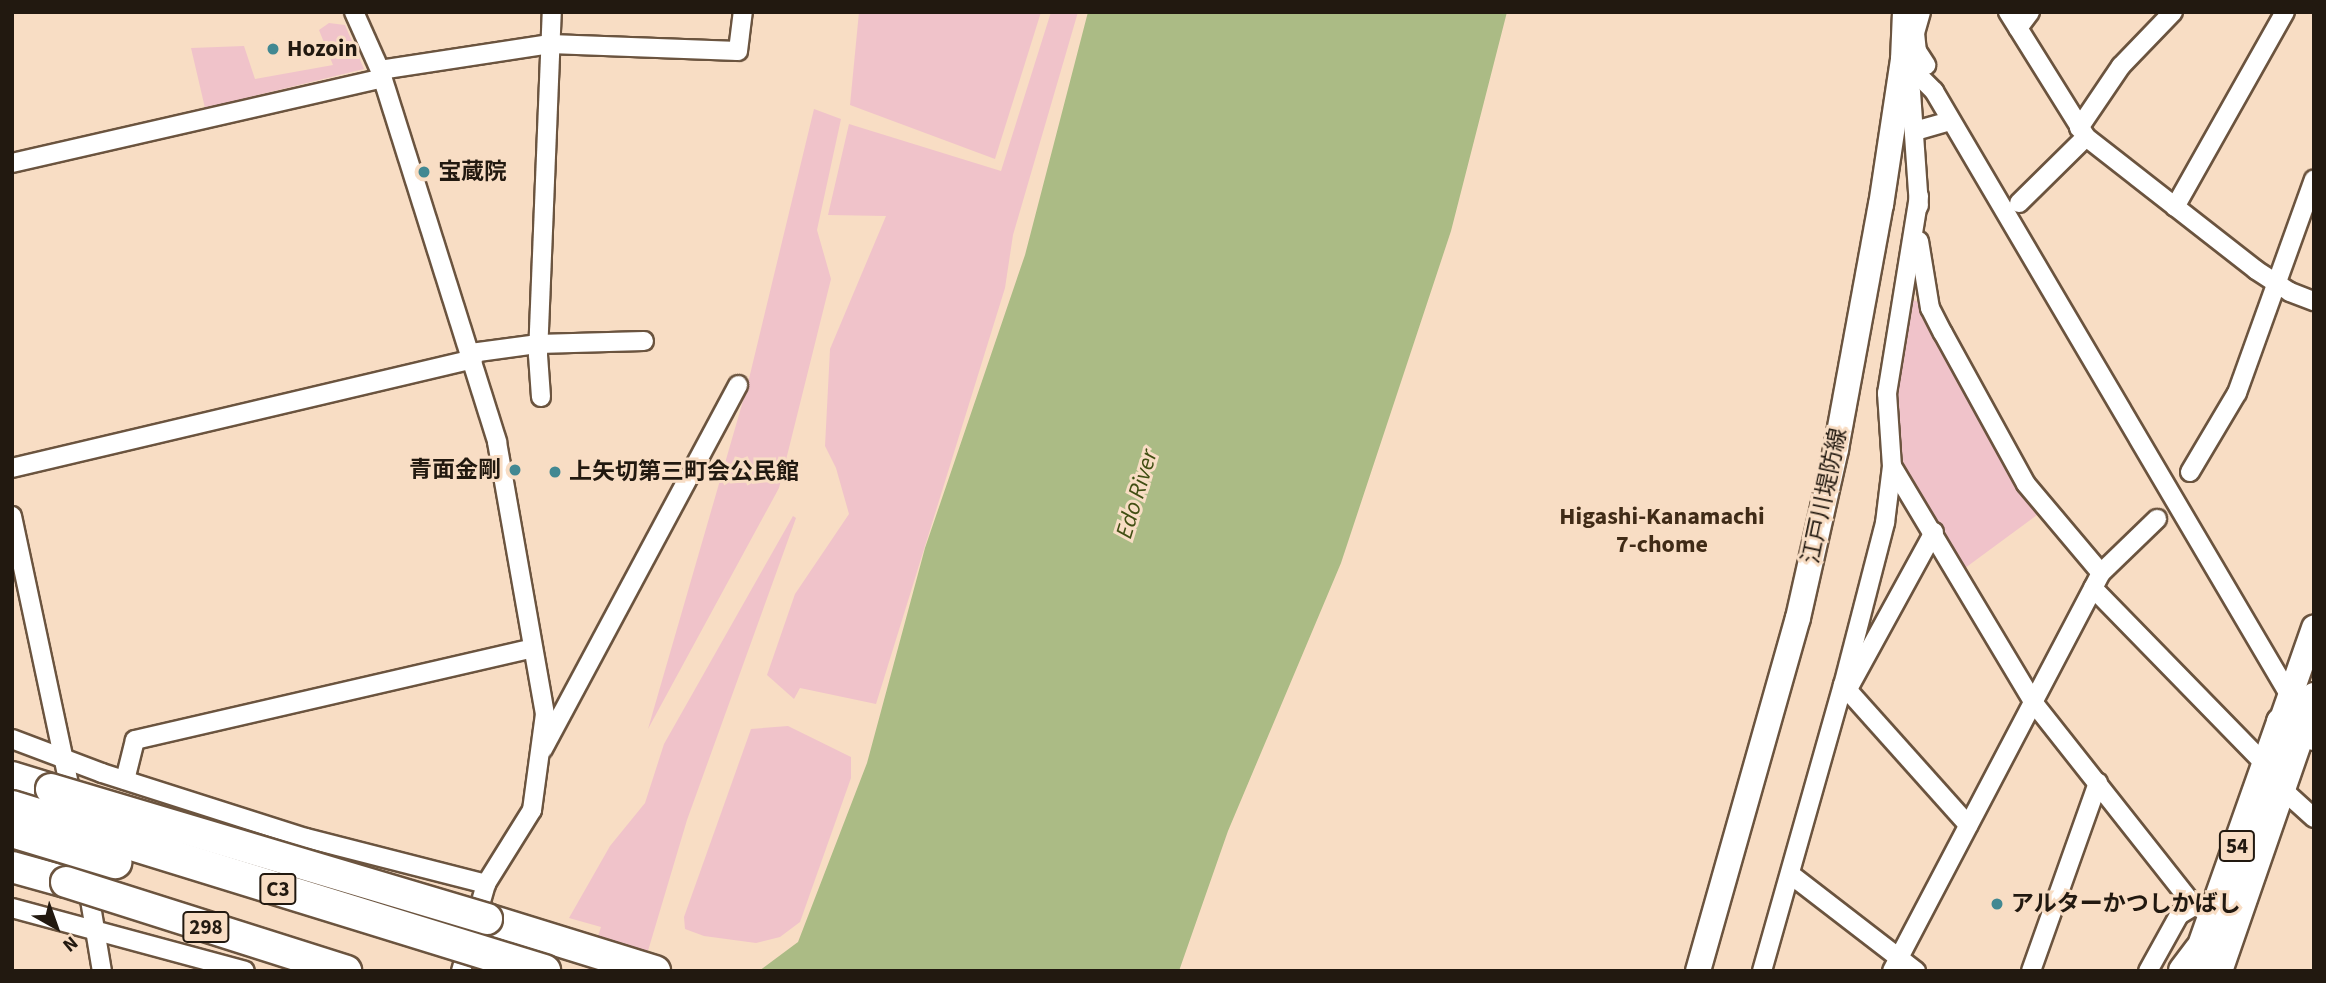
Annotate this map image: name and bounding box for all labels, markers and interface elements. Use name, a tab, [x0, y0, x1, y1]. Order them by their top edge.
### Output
place label: Hozoin	[287, 35, 358, 63]
marker: Hozoin	[265, 41, 281, 57]
place label: 宝蔵院	[438, 158, 507, 186]
marker: 宝蔵院	[416, 164, 432, 180]
street label: 江戸川堤防線	[1797, 426, 1853, 566]
water label: Edo River	[1110, 446, 1164, 542]
place label: 青面金剛	[409, 456, 501, 484]
place label: 上矢切第三町会公民館	[569, 458, 799, 486]
marker: 青面金剛	[507, 462, 523, 478]
marker: 上矢切第三町会公民館	[547, 464, 563, 480]
district label: Higashi-Kanamachi 7-chome	[1559, 503, 1765, 559]
road number: 54	[2218, 828, 2256, 864]
road number: C3	[259, 872, 297, 906]
place label: アルターかつしかばし	[2011, 890, 2241, 918]
north arrow	[21, 892, 91, 962]
marker: アルターかつしかばし	[1989, 896, 2005, 912]
road number: 298	[182, 909, 230, 944]
text: N	[56, 929, 83, 958]

